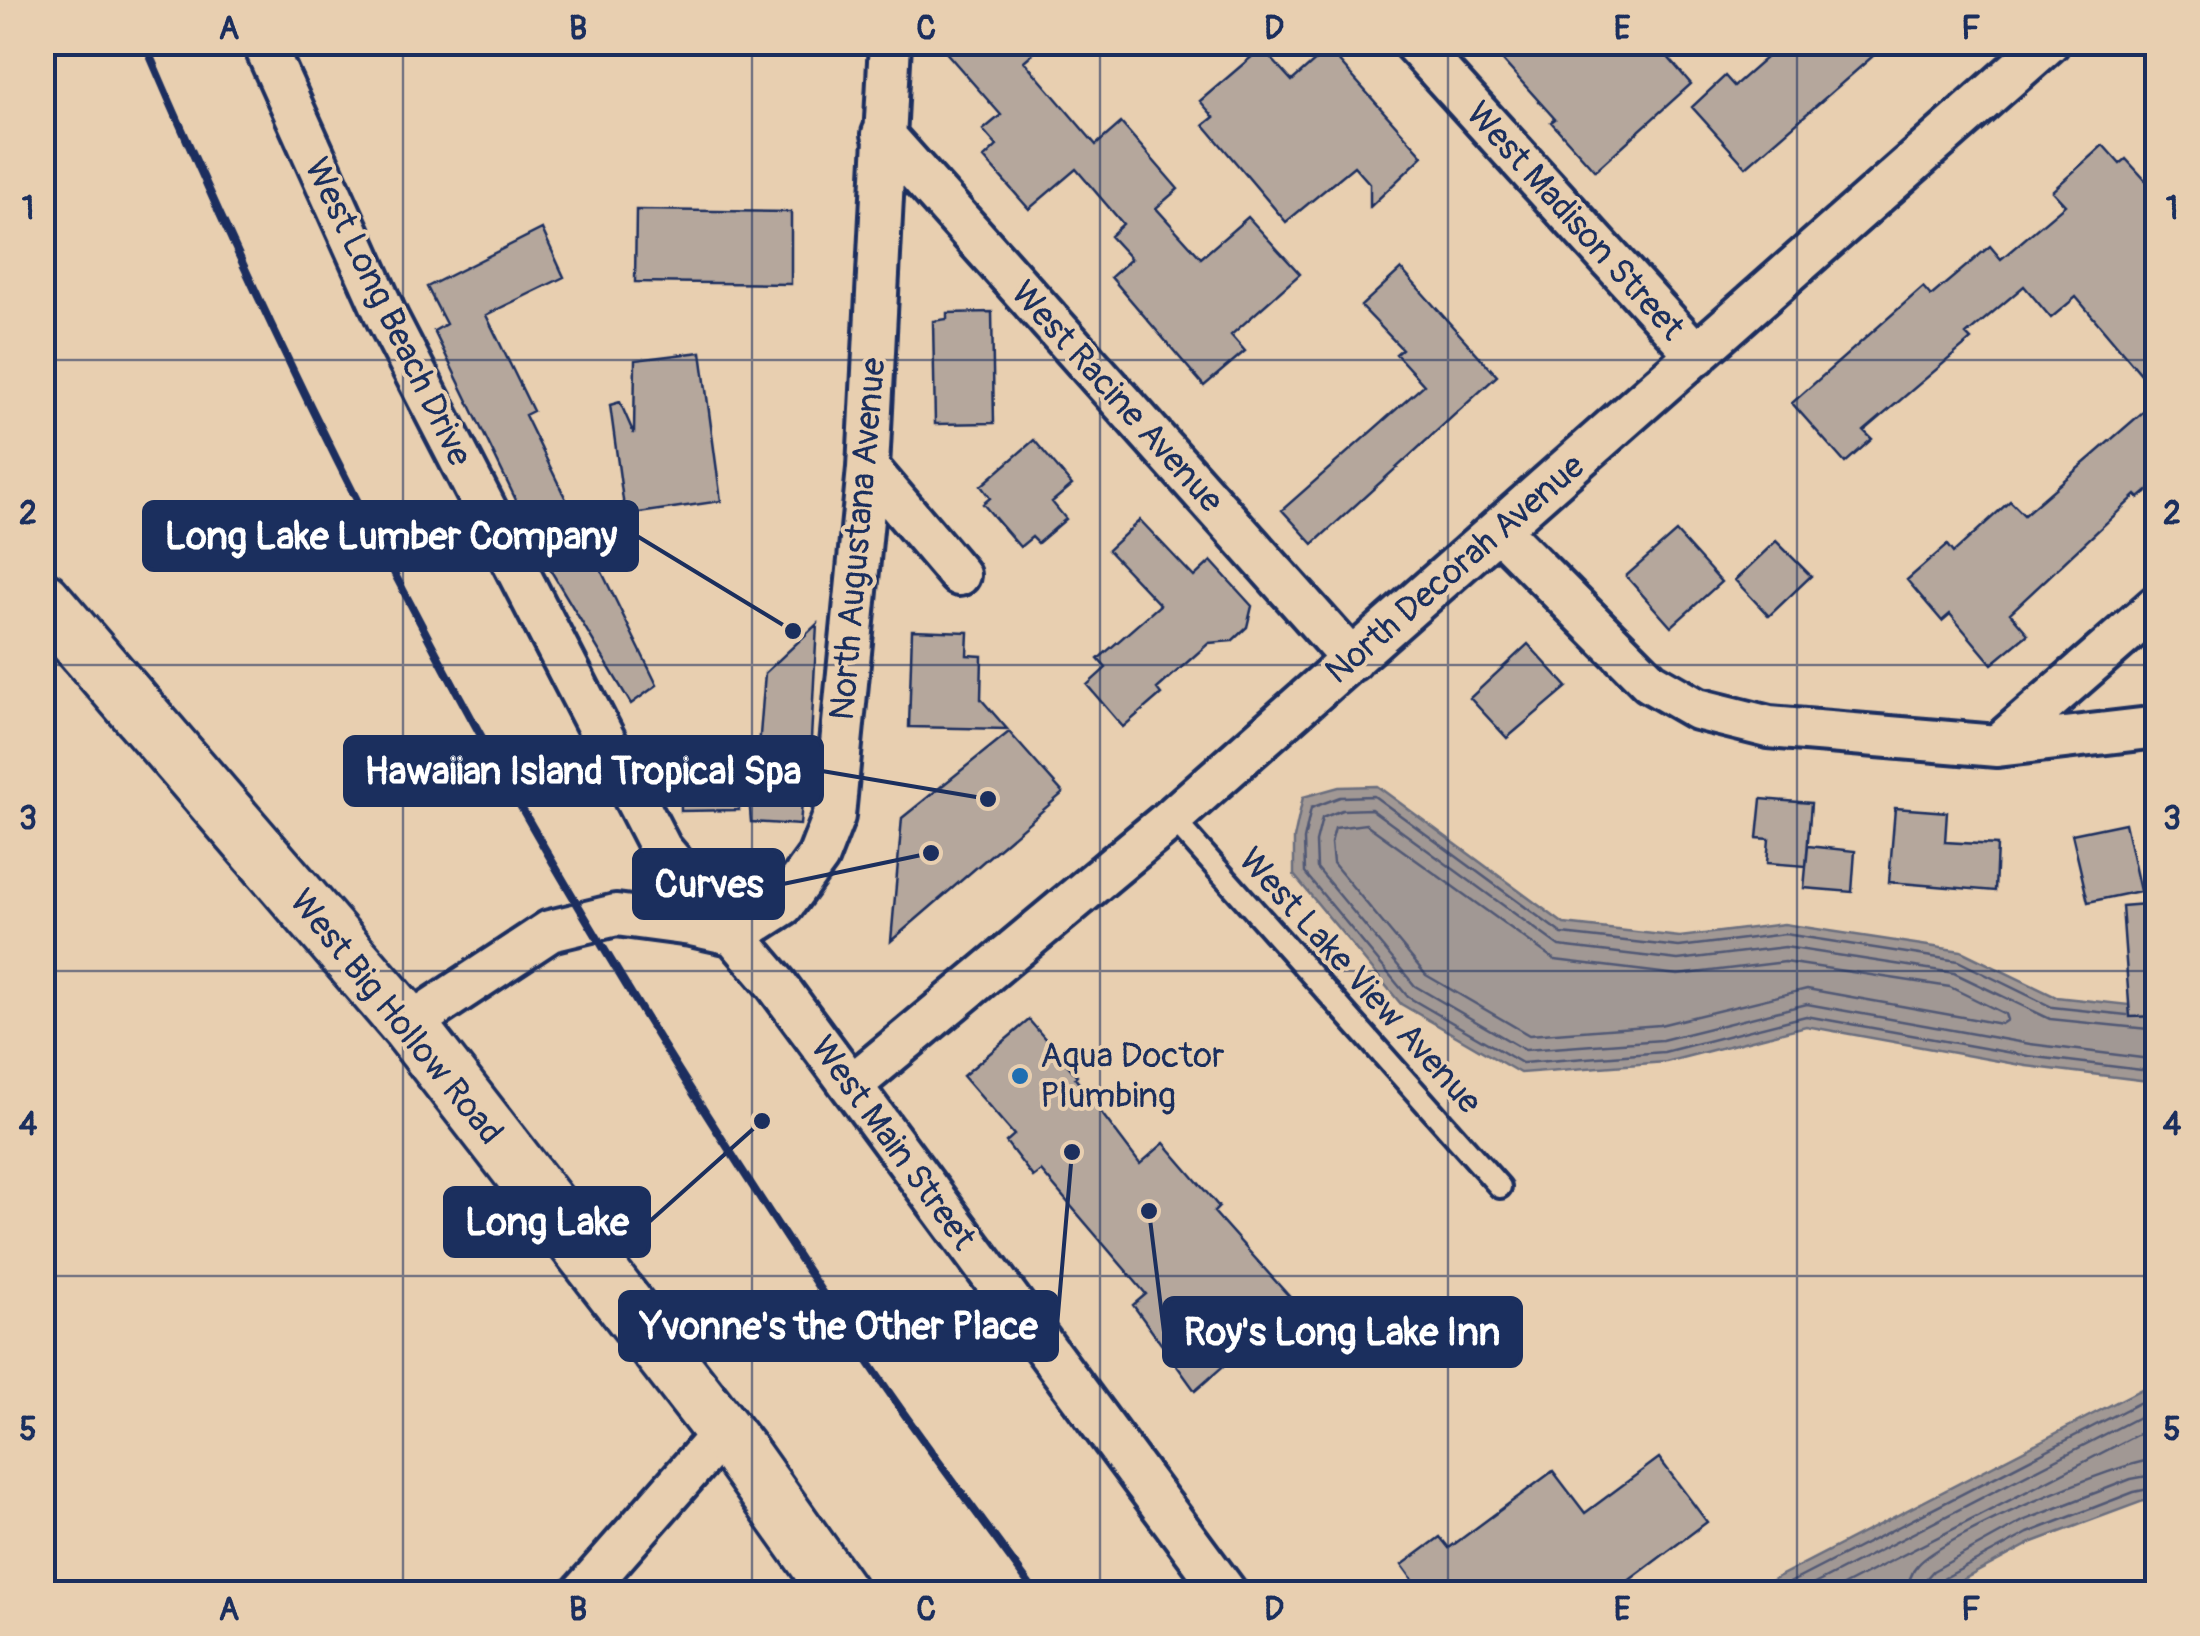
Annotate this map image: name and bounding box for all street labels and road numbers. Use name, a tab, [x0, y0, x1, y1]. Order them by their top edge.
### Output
street label: West Madison Street	[1456, 93, 1694, 350]
street label: West Long Beach Drive	[294, 151, 482, 473]
street label: West Racine Avenue	[1001, 272, 1233, 522]
street label: North Augustana Avenue	[820, 356, 896, 722]
street label: North Decorah Avenue	[1316, 444, 1594, 694]
street label: West Lake View Avenue	[1229, 839, 1491, 1123]
street label: West Big Hollow Road	[280, 881, 512, 1153]
street label: West Main Street	[801, 1027, 986, 1259]

